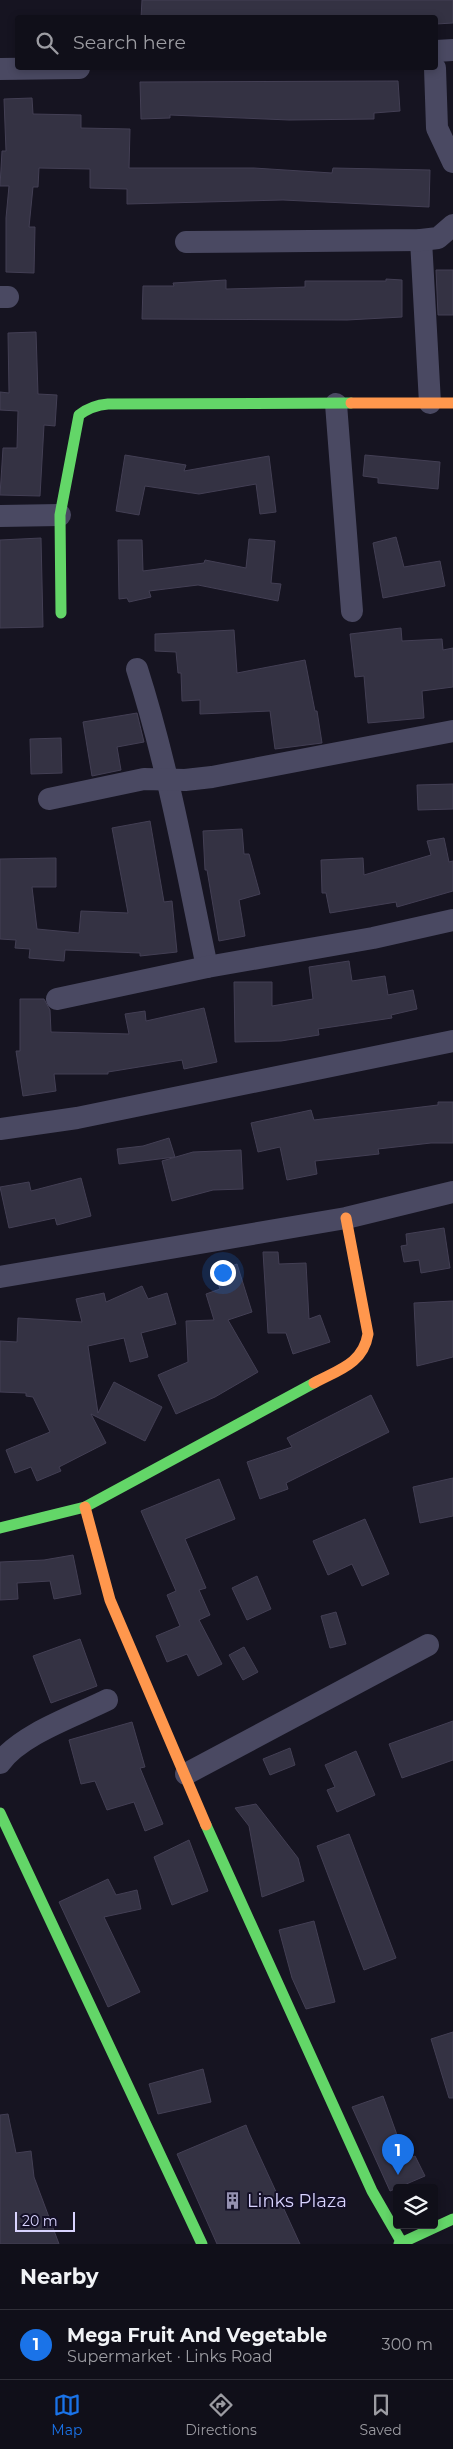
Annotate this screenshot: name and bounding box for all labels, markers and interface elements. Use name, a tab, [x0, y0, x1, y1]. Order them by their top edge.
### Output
search box	[15, 15, 438, 70]
icon: search	[33, 29, 61, 57]
text: Search here	[73, 31, 186, 54]
your location	[210, 1260, 236, 1286]
pin: 1	[382, 2134, 414, 2175]
map controls	[393, 2184, 438, 2229]
button: layers	[393, 2184, 438, 2229]
place label: Links Plaza	[247, 2190, 347, 2212]
building icon: Links Plaza	[223, 2191, 243, 2211]
scale bar	[15, 2209, 75, 2232]
text: 20 m	[22, 2212, 58, 2230]
text: Nearby	[20, 2264, 99, 2289]
text: Mega Fruit And Vegetable	[67, 2324, 327, 2347]
text: 1	[33, 2335, 39, 2354]
text: 300 m	[382, 2335, 433, 2354]
text: Supermarket · Links Road	[67, 2347, 273, 2366]
tab: Map	[51, 2391, 82, 2439]
tab: Directions	[185, 2391, 257, 2439]
tab: Saved	[360, 2391, 402, 2439]

